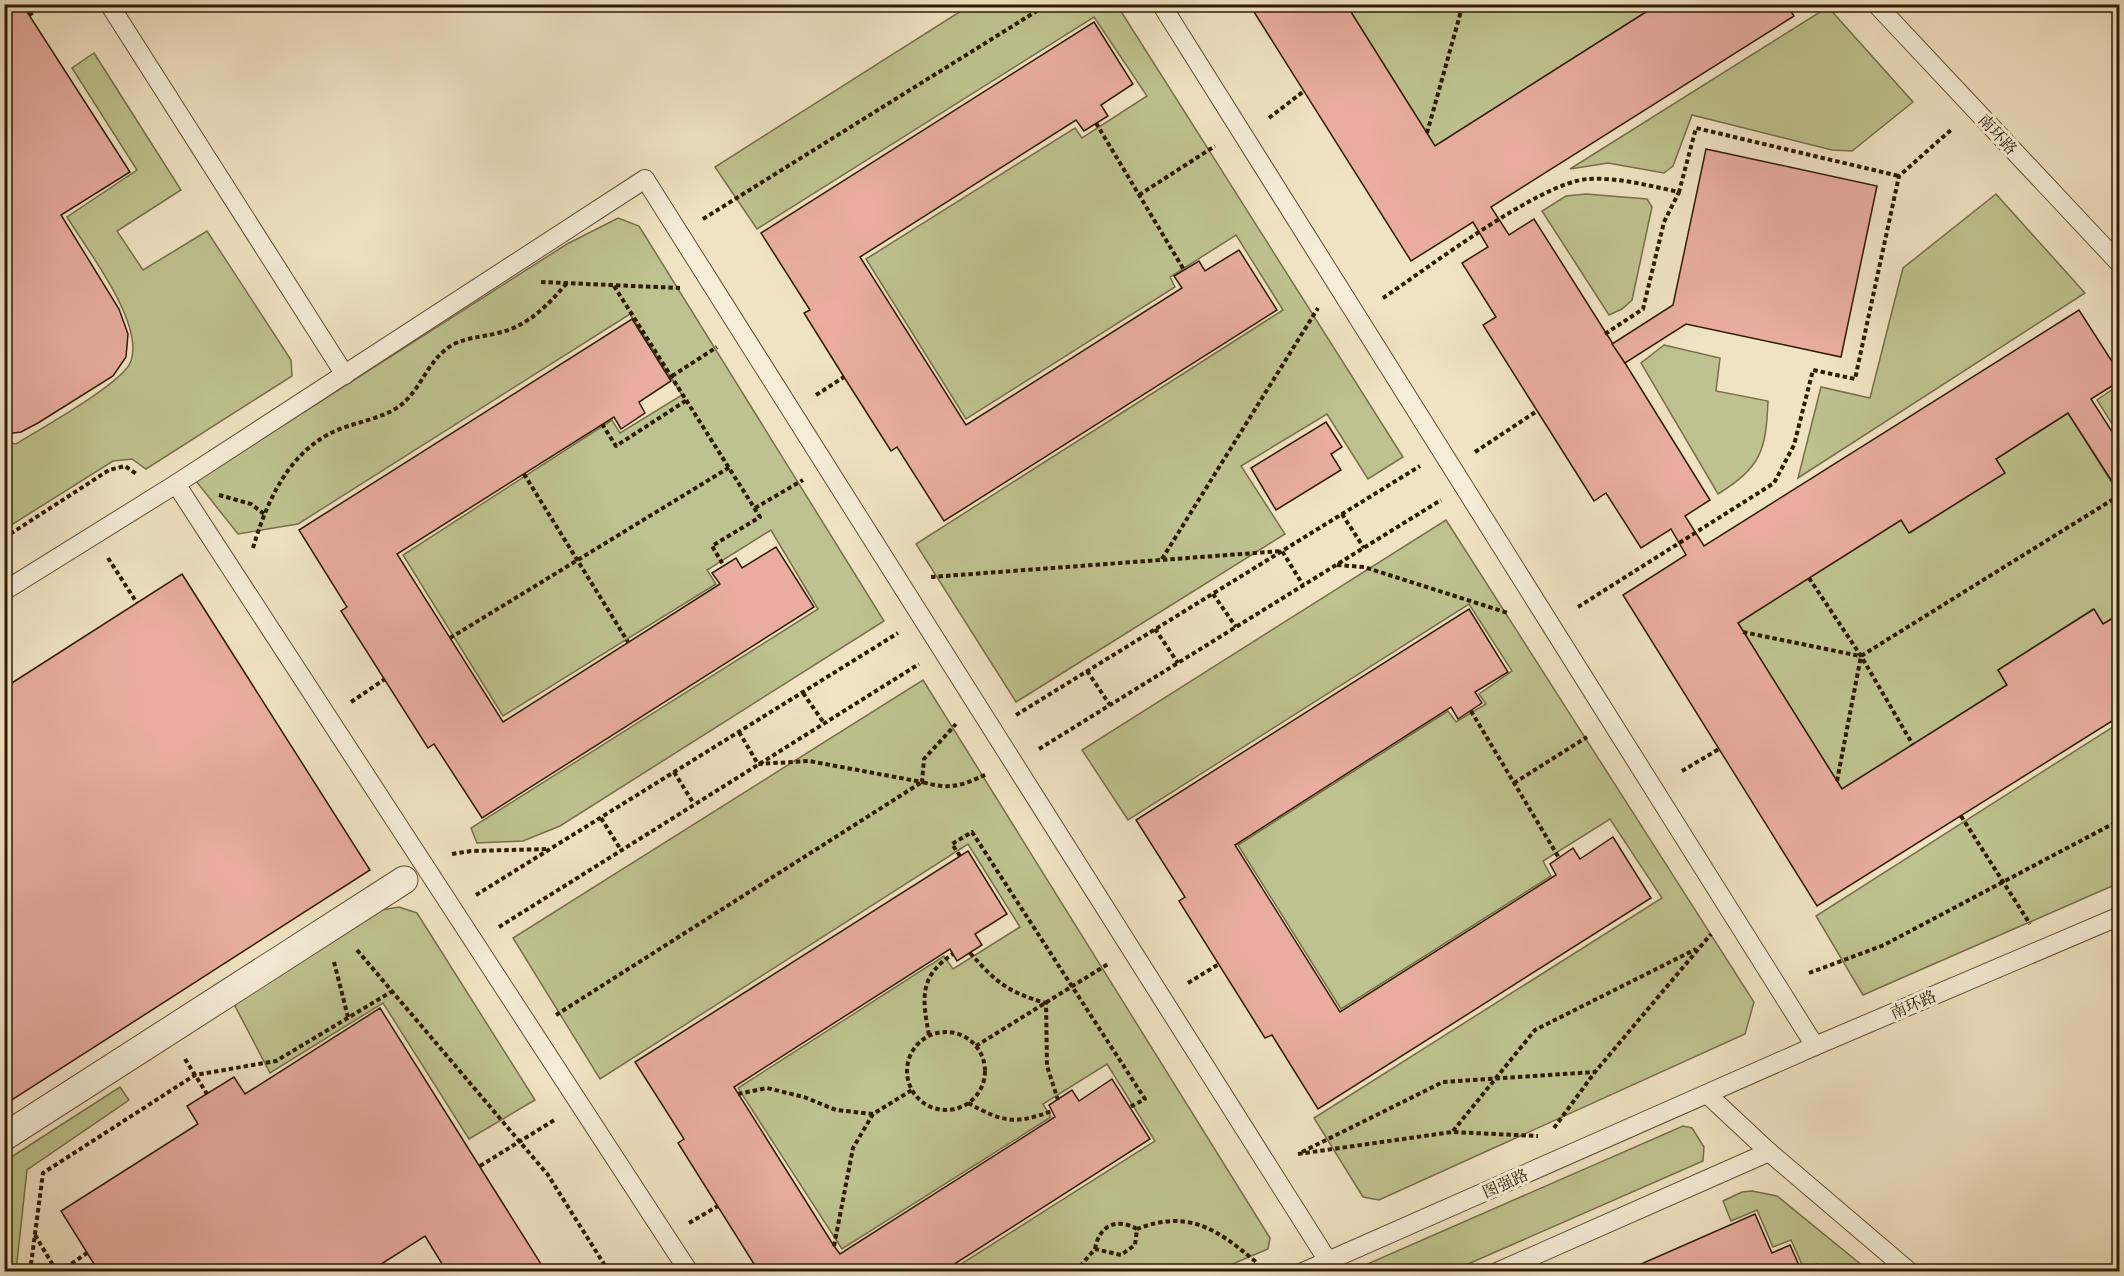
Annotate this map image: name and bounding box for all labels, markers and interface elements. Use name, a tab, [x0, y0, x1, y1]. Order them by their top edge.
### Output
street label: 南环路	[1973, 110, 2022, 160]
street label: 南环路	[1887, 985, 1940, 1024]
street label: 图强路	[1479, 1164, 1532, 1204]

